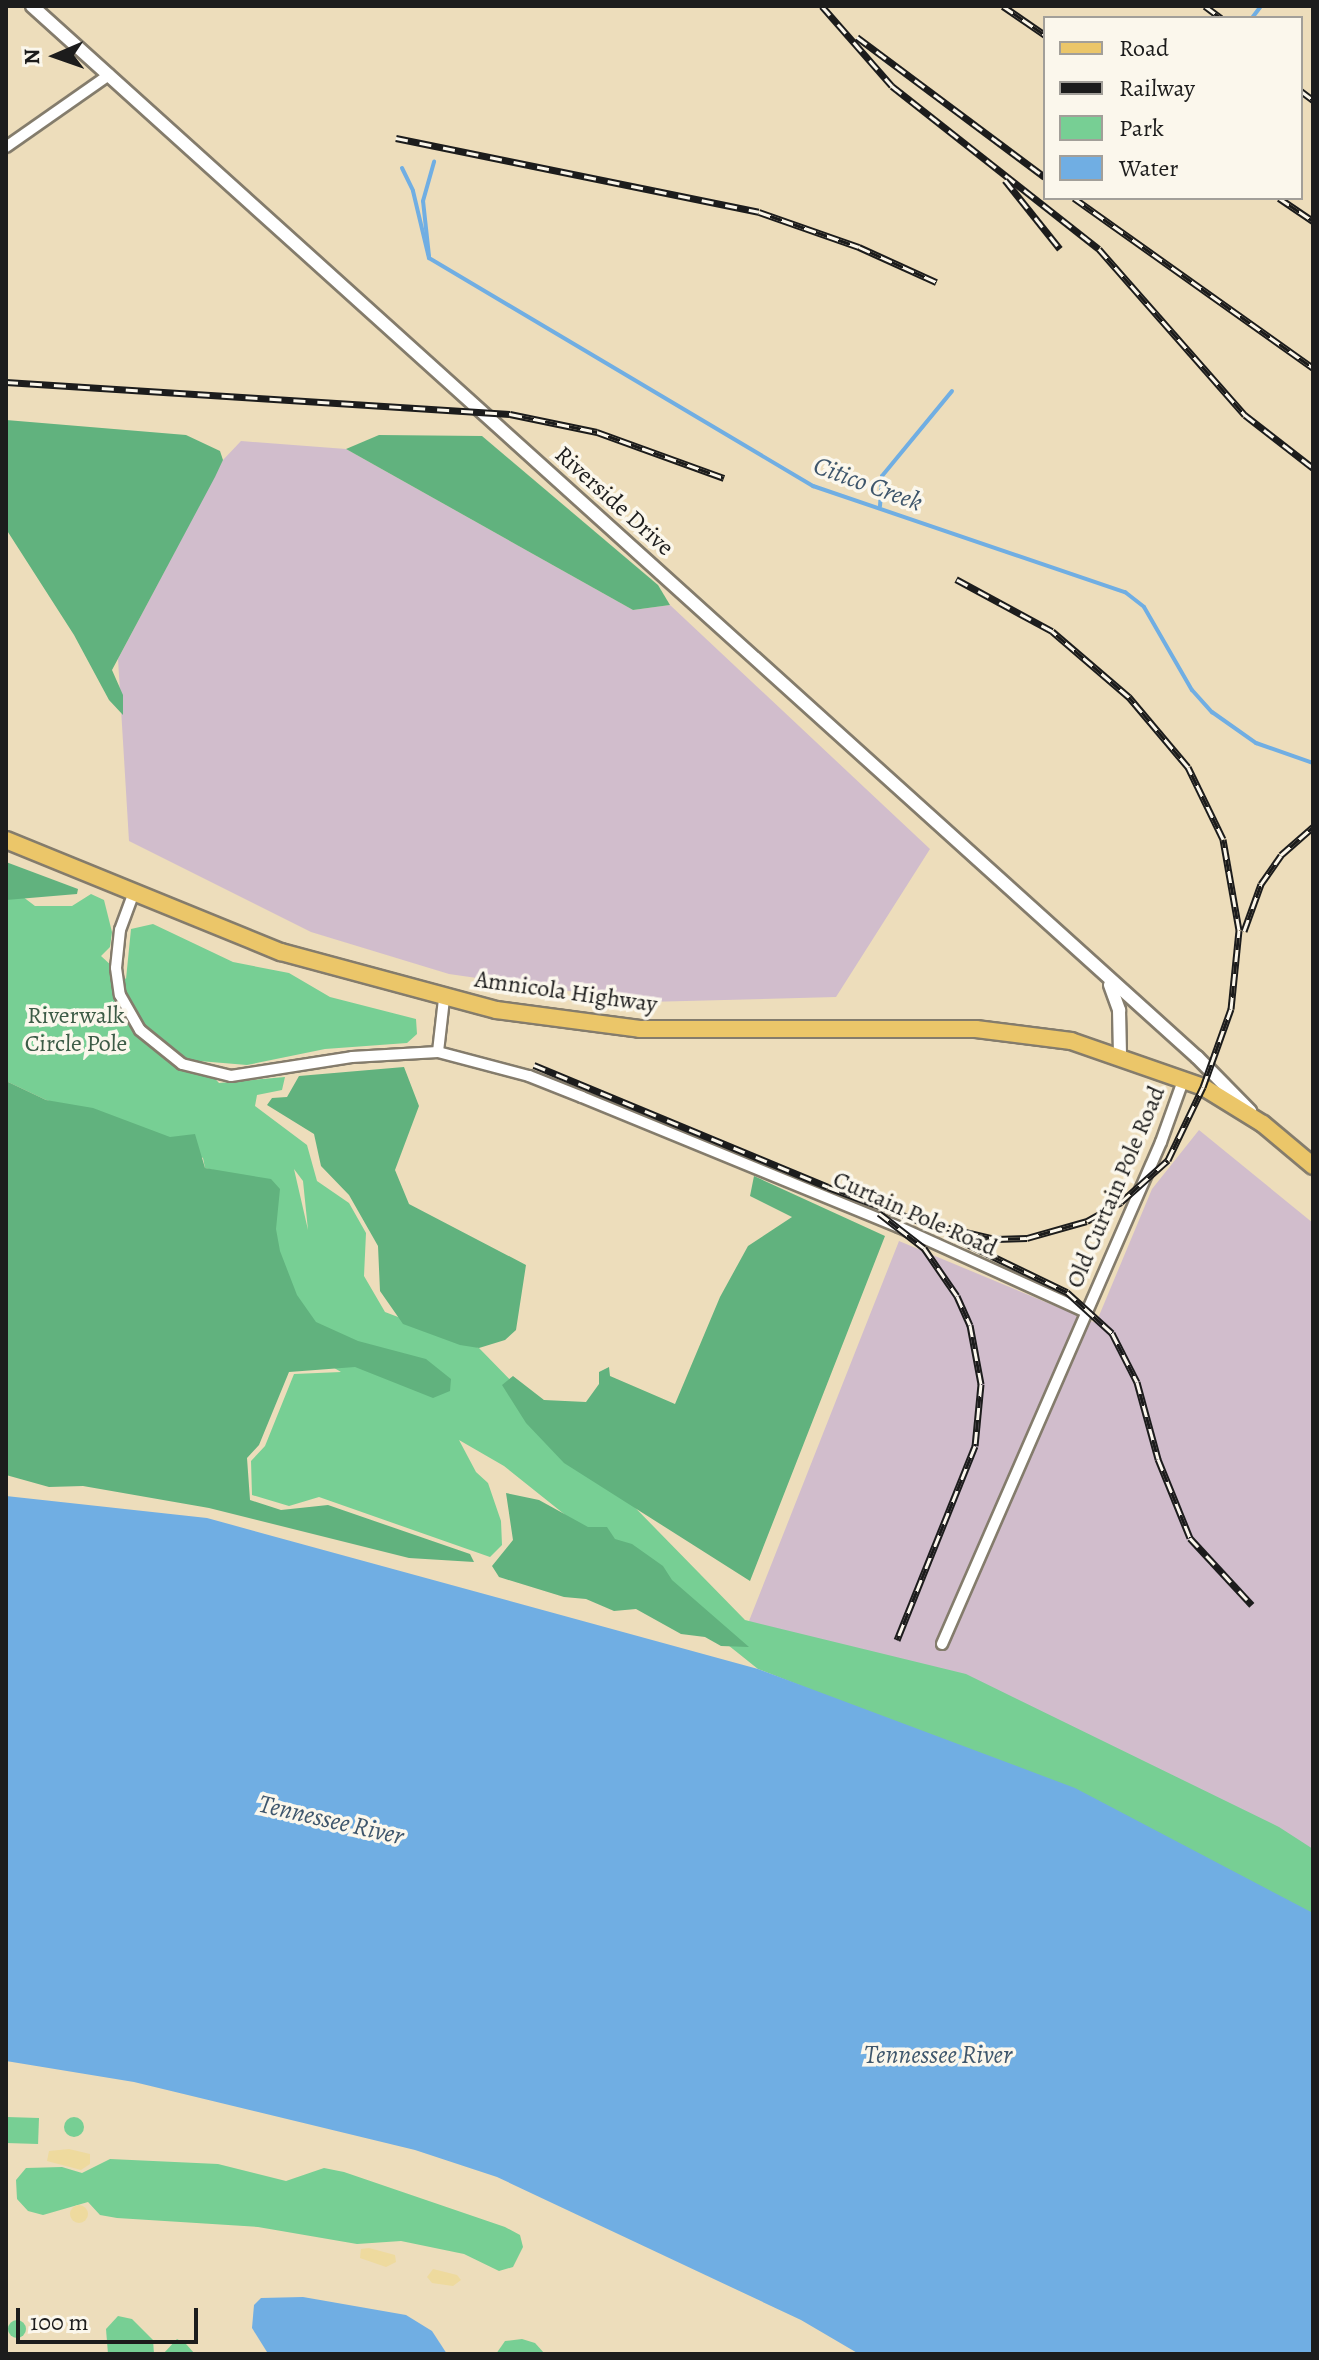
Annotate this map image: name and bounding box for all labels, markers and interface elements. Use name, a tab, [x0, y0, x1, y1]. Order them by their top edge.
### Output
north arrow	[16, 16, 96, 96]
legend	[1043, 16, 1303, 200]
text: Road	[1119, 32, 1169, 64]
text: N	[17, 48, 47, 65]
text: Railway	[1119, 72, 1195, 104]
text: Park	[1119, 112, 1164, 144]
text: Water	[1119, 152, 1179, 184]
street label: Riverside Drive	[549, 440, 679, 562]
water label: Citico Creek	[809, 450, 927, 518]
street label: Amnicola Highway	[473, 965, 659, 1019]
park label: Riverwalk Circle Pole	[25, 1002, 127, 1058]
street label: Old Curtain Pole Road	[1060, 1082, 1172, 1292]
street label: Curtain Pole Road	[829, 1165, 1001, 1263]
water label: Tennessee River	[255, 1788, 407, 1852]
water label: Tennessee River	[864, 2039, 1012, 2071]
scale bar	[20, 2292, 202, 2342]
text: 100 m	[30, 2306, 89, 2338]

